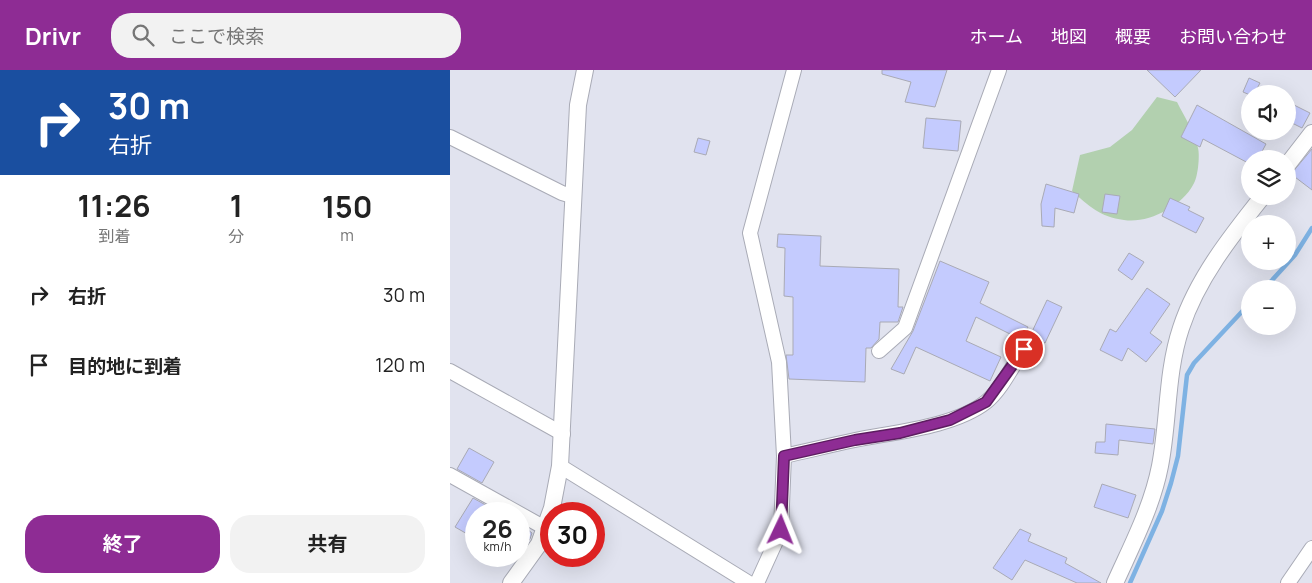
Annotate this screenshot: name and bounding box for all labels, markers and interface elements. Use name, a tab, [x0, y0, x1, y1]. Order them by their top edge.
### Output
search box	[111, 13, 461, 58]
text: Drivr	[25, 19, 81, 52]
icon: search	[129, 21, 157, 49]
text: ここで検索	[169, 23, 264, 49]
text: ホーム	[970, 24, 1023, 48]
text: 地図	[1051, 24, 1087, 48]
text: 概要	[1115, 24, 1151, 48]
text: お問い合わせ	[1179, 24, 1287, 48]
text: 30 m	[108, 82, 190, 130]
map controls	[1241, 85, 1296, 335]
button: sound	[1241, 85, 1296, 140]
icon: right	[25, 90, 90, 155]
text: 右折	[108, 130, 152, 160]
button: layers	[1241, 150, 1296, 205]
text: 11:26	[78, 185, 151, 226]
text: 1	[230, 185, 243, 226]
text: 150	[322, 186, 372, 227]
button: +	[1241, 215, 1296, 270]
text: m	[340, 224, 354, 246]
text: 到着	[98, 225, 130, 247]
text: 分	[228, 225, 244, 247]
button: −	[1241, 280, 1296, 335]
icon: right	[25, 281, 53, 309]
text: 30 m	[383, 282, 425, 308]
text: 右折	[68, 283, 106, 309]
pin	[1003, 328, 1045, 370]
icon: arrive	[1010, 335, 1038, 363]
icon: arrive	[25, 351, 53, 379]
text: 120 m	[375, 352, 425, 378]
text: 目的地に到着	[68, 353, 182, 379]
speed limit sign: 30	[540, 502, 605, 567]
position arrow	[754, 503, 806, 555]
text: 26	[482, 511, 513, 546]
button: 終了	[25, 515, 220, 573]
button: 共有	[230, 515, 425, 573]
text: km/h	[484, 538, 511, 555]

